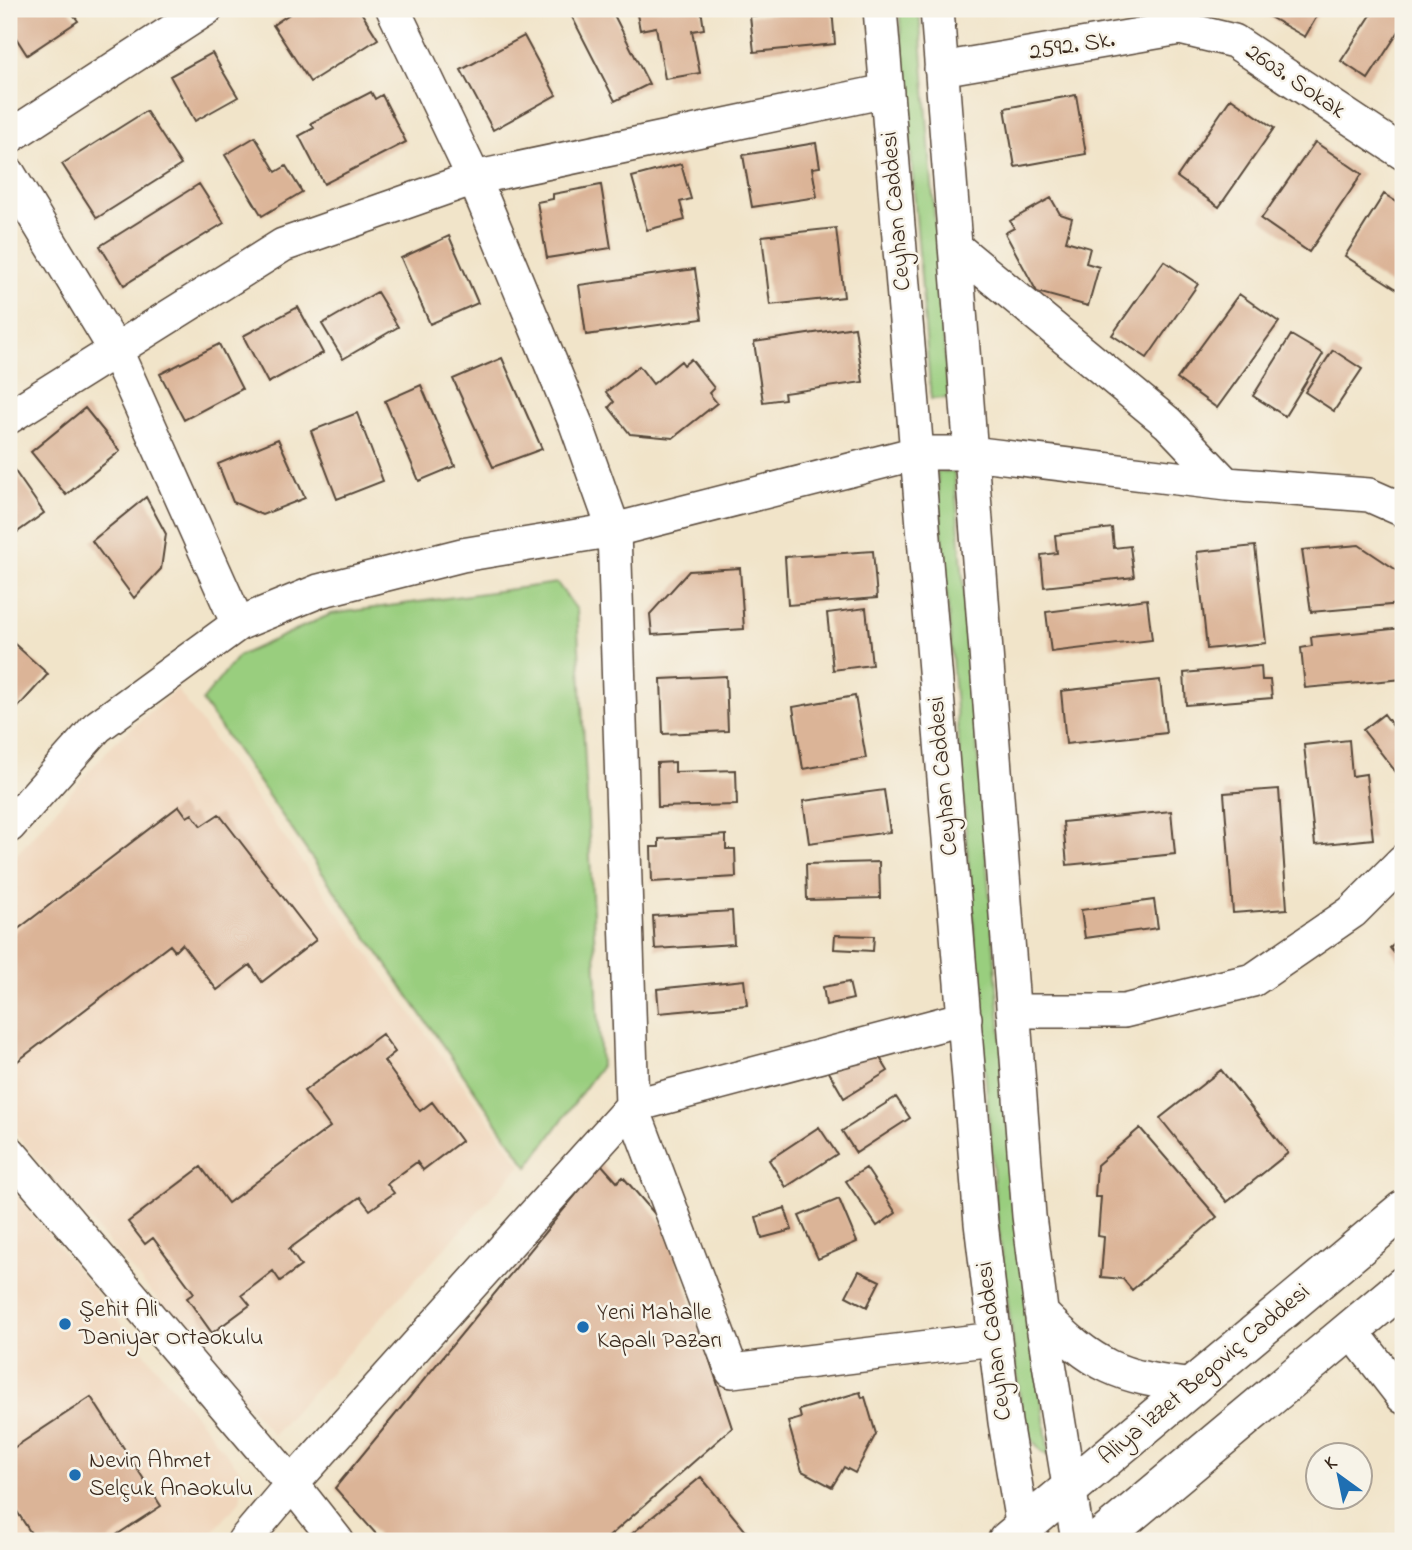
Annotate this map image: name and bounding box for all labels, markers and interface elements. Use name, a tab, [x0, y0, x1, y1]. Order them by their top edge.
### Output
street label: 2592. Sk.	[1027, 23, 1118, 71]
street label: 2603. Sokak	[1238, 35, 1353, 129]
street label: Ceyhan Caddesi	[873, 130, 922, 292]
street label: Ceyhan Caddesi	[920, 695, 969, 857]
street label: Ceyhan Caddesi	[968, 1259, 1023, 1422]
street label: Aliya İzzet Begoviç Caddesi	[1092, 1276, 1319, 1475]
place label: Şehit Ali Daniyar Ortaokulu	[78, 1293, 263, 1357]
place label: Yeni Mahalle Kapalı Pazarı	[597, 1296, 722, 1359]
marker: Şehit Ali Daniyar Ortaokulu	[57, 1316, 73, 1332]
marker: Yeni Mahalle Kapalı Pazarı	[575, 1319, 591, 1335]
north arrow	[1304, 1442, 1374, 1512]
place label: Nevin Ahmet Selçuk Anaokulu	[89, 1444, 253, 1507]
text: K	[1320, 1450, 1343, 1478]
marker: Nevin Ahmet Selçuk Anaokulu	[67, 1467, 83, 1483]

